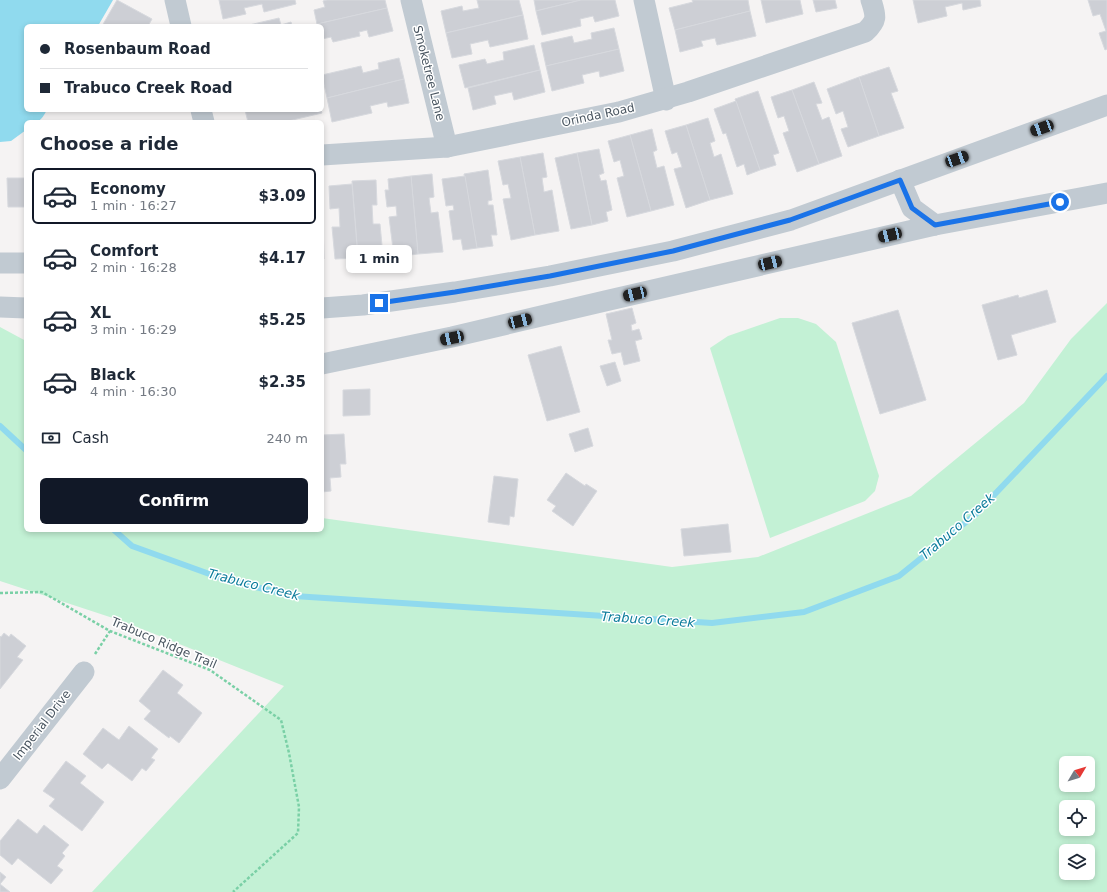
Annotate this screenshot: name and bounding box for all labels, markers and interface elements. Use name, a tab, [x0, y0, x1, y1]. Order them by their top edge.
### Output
street label: Smoketree Lane	[410, 24, 448, 122]
text: Rosenbaum Road	[64, 40, 211, 58]
text: Trabuco Creek Road	[64, 79, 233, 97]
street label: Orinda Road	[560, 100, 636, 130]
car	[1029, 118, 1055, 138]
text: Choose a ride	[40, 133, 179, 154]
car	[944, 149, 970, 169]
icon: car	[42, 178, 78, 214]
text: Economy	[90, 180, 166, 198]
text: $3.09	[259, 187, 306, 205]
route start	[1051, 193, 1069, 211]
text: 1 min · 16:27	[90, 198, 177, 213]
car	[877, 226, 903, 244]
icon: car	[42, 240, 78, 276]
text: Comfort	[90, 242, 158, 260]
callout: 1 min	[346, 245, 412, 273]
text: $4.17	[259, 249, 306, 267]
text: 1 min	[359, 251, 399, 266]
car	[757, 254, 783, 272]
text: 2 min · 16:28	[90, 260, 177, 275]
car	[622, 285, 648, 303]
route end	[370, 294, 388, 312]
icon: car	[42, 302, 78, 338]
text: XL	[90, 304, 111, 322]
text: $5.25	[259, 311, 306, 329]
car	[507, 312, 533, 330]
text: 3 min · 16:29	[90, 322, 177, 337]
car	[439, 330, 465, 346]
icon: car	[42, 364, 78, 400]
text: Black	[90, 366, 136, 384]
text: $2.35	[259, 373, 306, 391]
text: 4 min · 16:30	[90, 384, 177, 399]
icon: cash	[40, 427, 62, 449]
text: Cash	[72, 429, 109, 447]
text: 240 m	[266, 431, 308, 446]
button: Confirm	[40, 478, 308, 524]
water label: Trabuco Creek	[917, 490, 998, 563]
water label: Trabuco Creek	[206, 566, 302, 603]
water label: Trabuco Creek	[601, 609, 696, 630]
street label: Trabuco Ridge Trail	[108, 614, 219, 672]
street label: Imperial Drive	[10, 687, 74, 763]
north arrow	[1059, 756, 1095, 792]
map controls	[1059, 756, 1095, 880]
button: locate	[1059, 800, 1095, 836]
button: layers	[1059, 844, 1095, 880]

